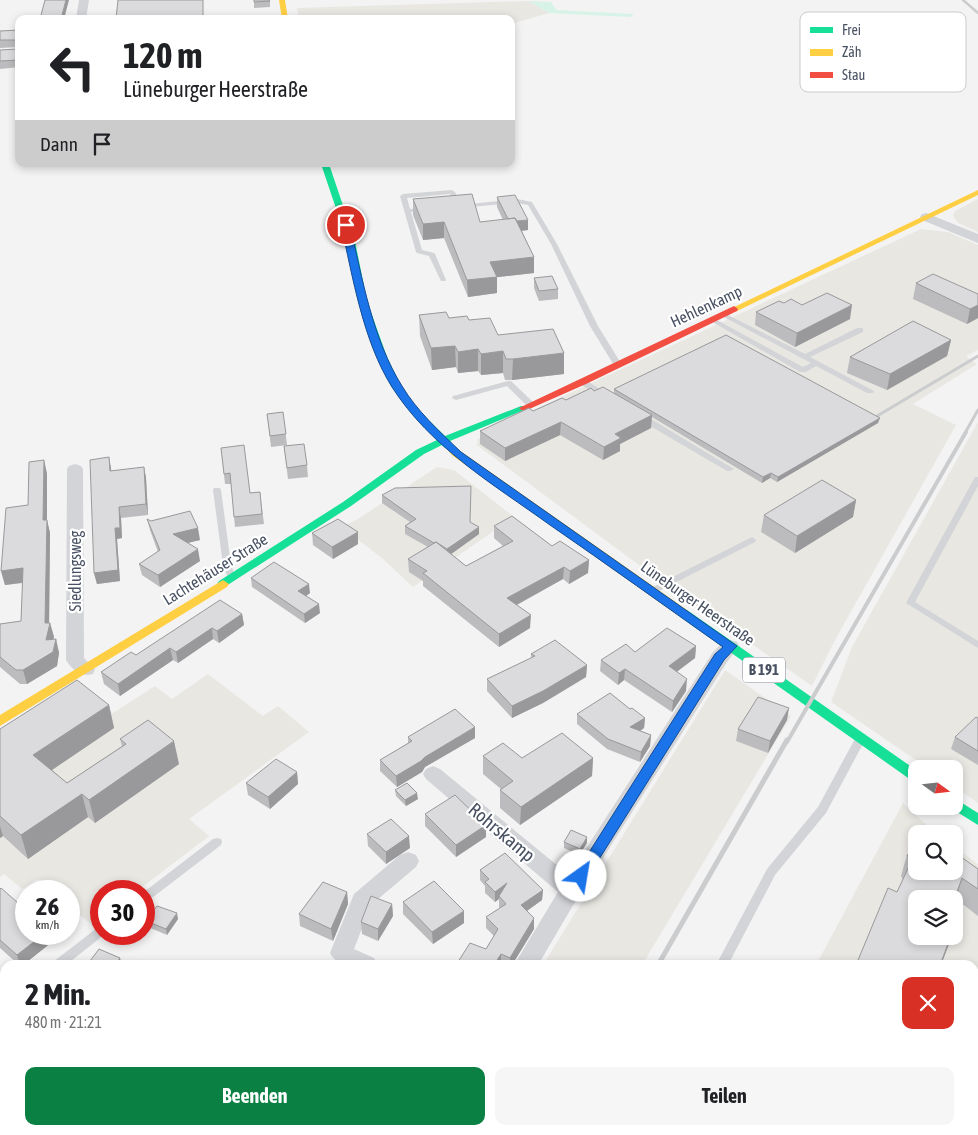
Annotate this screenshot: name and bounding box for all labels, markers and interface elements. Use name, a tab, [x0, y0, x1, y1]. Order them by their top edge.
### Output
legend	[800, 12, 966, 92]
text: Frei	[842, 22, 861, 38]
icon: left	[40, 35, 105, 100]
text: 120 m	[123, 35, 202, 75]
text: Zäh	[842, 44, 862, 60]
text: Stau	[842, 67, 865, 83]
text: Lüneburger Heerstraße	[123, 76, 308, 102]
icon: arrive	[88, 130, 116, 158]
text: Dann	[40, 133, 78, 155]
pin	[325, 204, 367, 246]
icon: arrive	[332, 211, 360, 239]
street label: Hehlenkamp	[667, 282, 745, 331]
street label: Siedlungsweg	[66, 530, 85, 611]
street label: Lachtehäuser Straße	[159, 530, 271, 608]
street label: Lüneburger Heerstraße	[637, 557, 758, 650]
road number: B 191	[743, 658, 785, 682]
north arrow	[908, 760, 962, 815]
map controls	[908, 760, 963, 945]
street label: Rohrskamp	[464, 798, 540, 866]
button: search	[908, 825, 963, 880]
position arrow	[554, 849, 606, 901]
speed limit sign: 30	[90, 880, 155, 945]
button: layers	[908, 890, 963, 945]
text: 26	[36, 892, 59, 920]
text: km/h	[36, 918, 59, 932]
text: 2 Min.	[25, 977, 90, 1011]
button: close	[902, 977, 954, 1029]
text: 480 m · 21:21	[25, 1013, 102, 1031]
button: Beenden	[25, 1067, 485, 1125]
button: Teilen	[495, 1067, 954, 1125]

